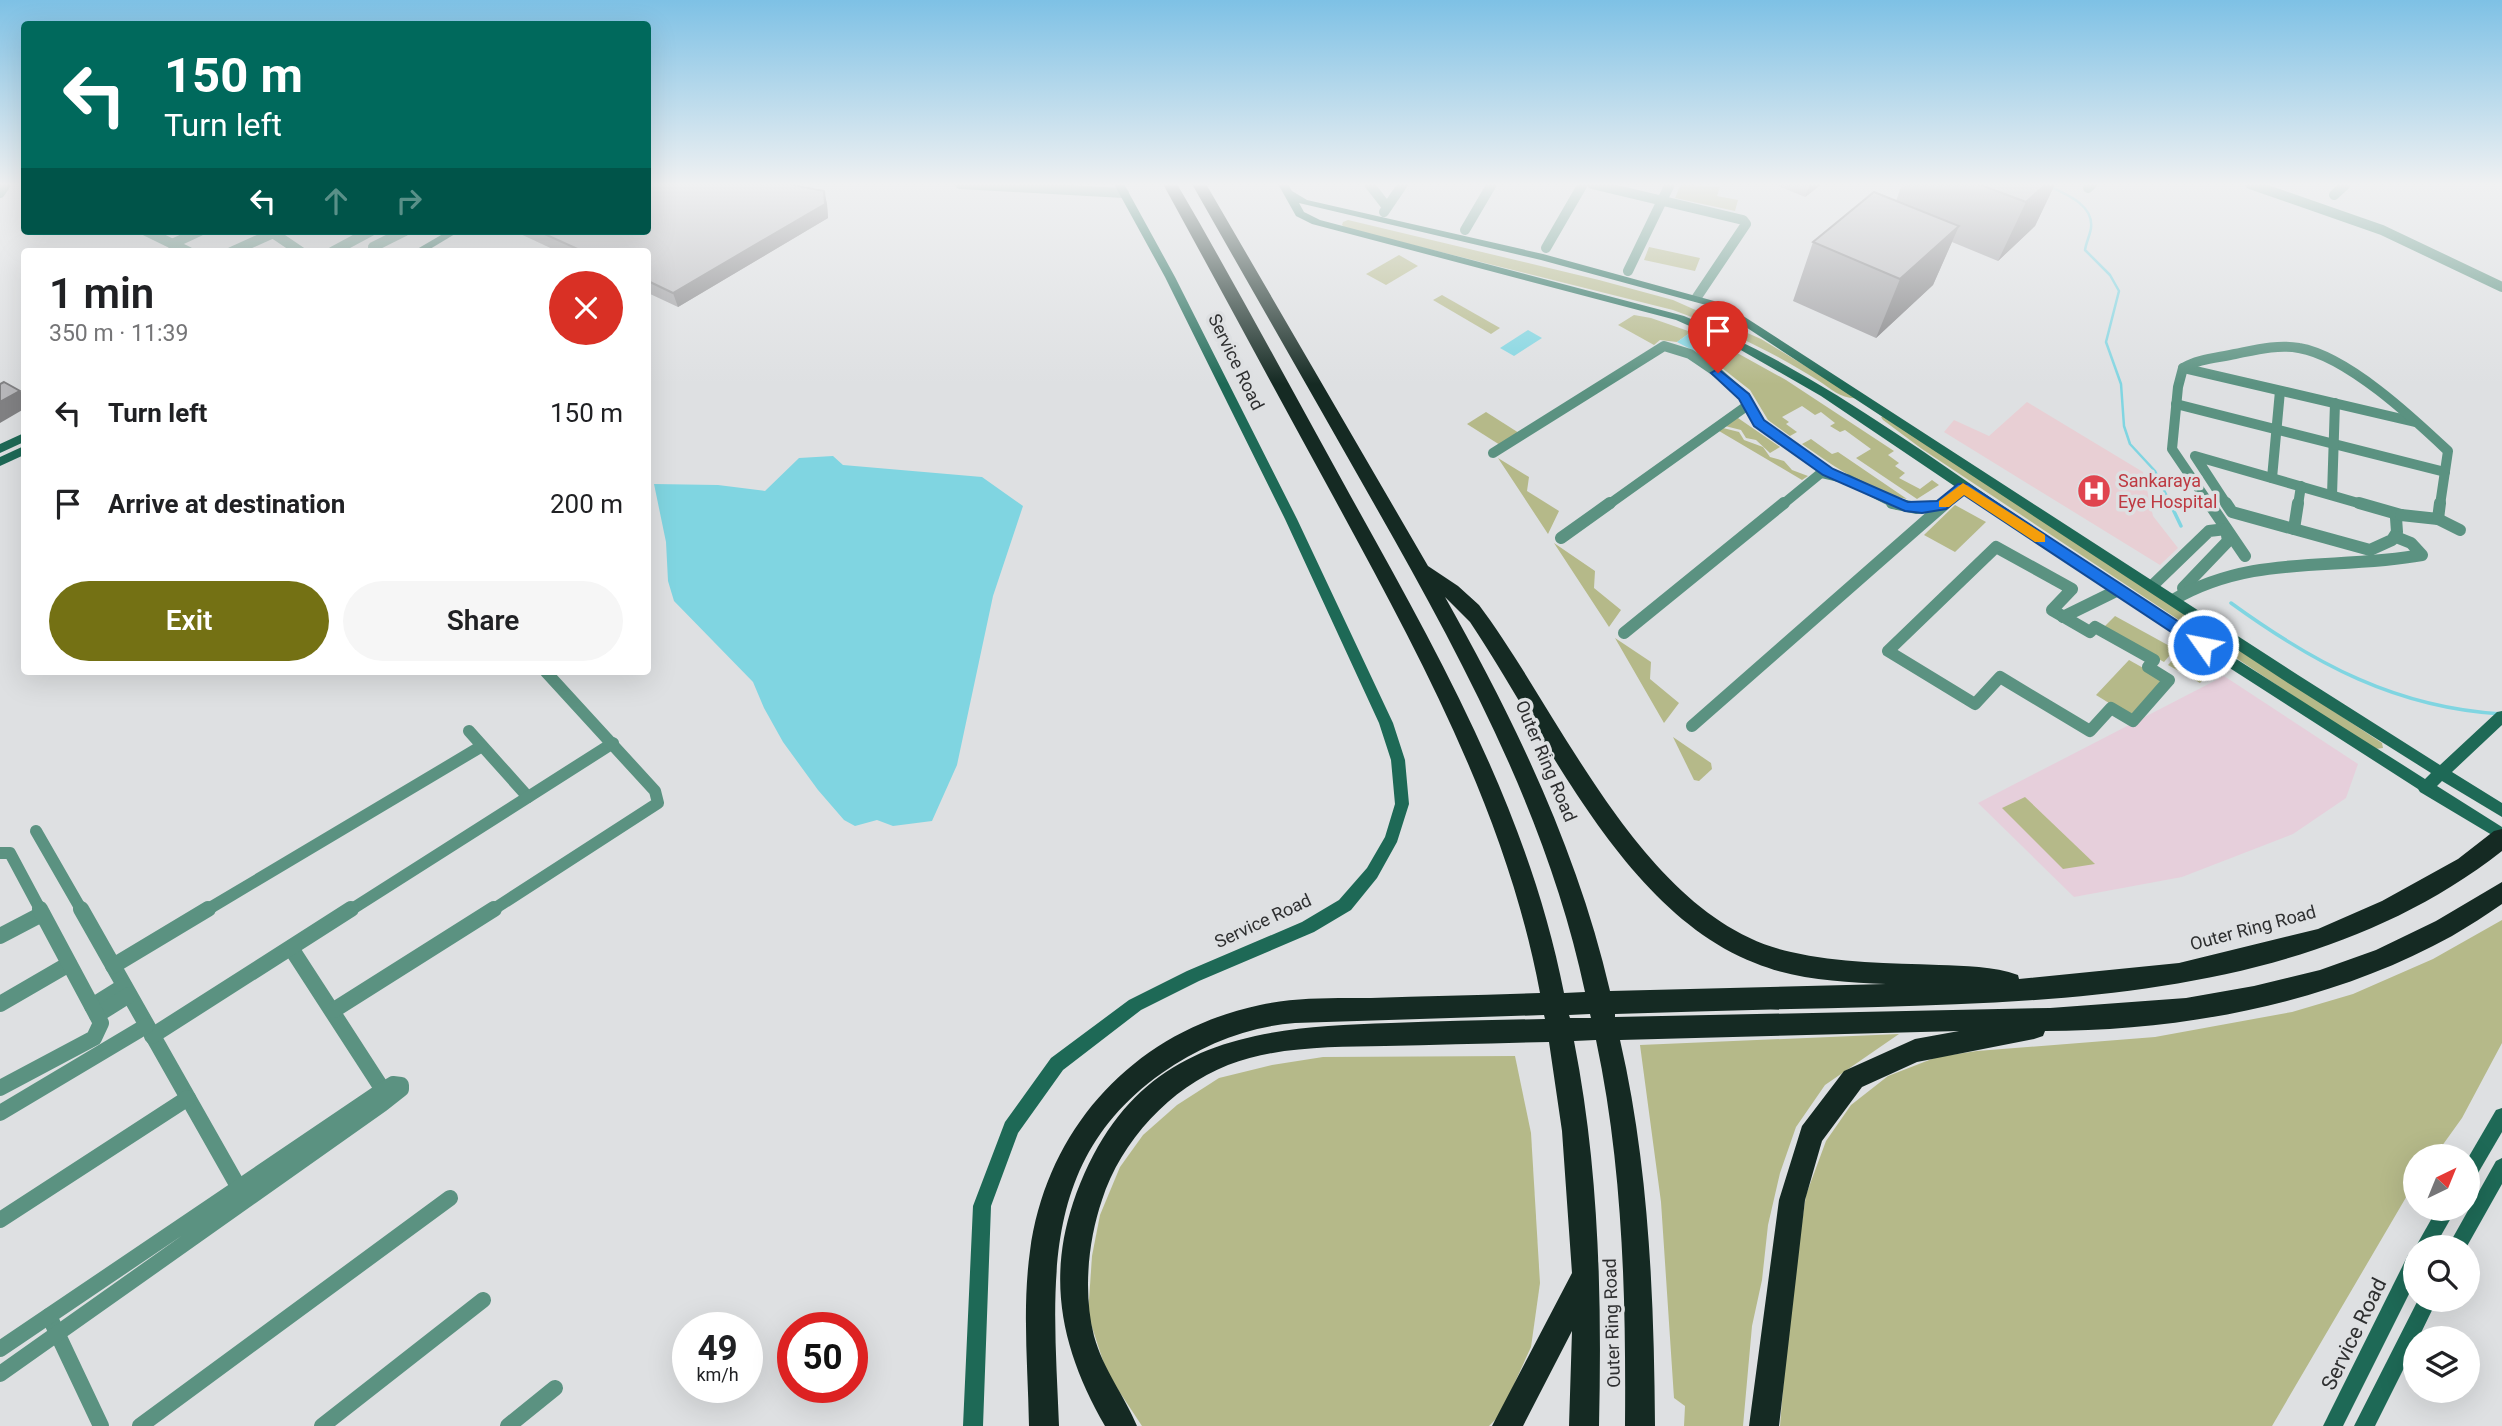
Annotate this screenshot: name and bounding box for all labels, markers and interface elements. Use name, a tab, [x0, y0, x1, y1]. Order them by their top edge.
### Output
text: 150 m	[164, 47, 303, 104]
icon: left	[49, 49, 140, 140]
text: Turn left	[164, 106, 282, 144]
icon: left	[244, 182, 282, 220]
icon: ahead	[317, 182, 355, 220]
icon: right	[390, 182, 428, 220]
text: 1 min	[49, 269, 154, 318]
button: close	[549, 271, 623, 345]
pin	[1688, 301, 1748, 373]
street label: Service Road	[1204, 310, 1269, 413]
icon: arrive	[1699, 312, 1737, 350]
text: 350 m · 11:39	[49, 320, 188, 347]
icon: left	[49, 394, 87, 432]
text: Turn left	[108, 398, 207, 428]
text: 150 m	[550, 398, 623, 428]
place label: Sankaraya Eye Hospital	[2118, 470, 2217, 512]
hospital icon: Sankaraya Eye Hospital	[2075, 472, 2113, 510]
icon: arrive	[49, 485, 87, 523]
text: Arrive at destination	[108, 489, 345, 519]
text: 200 m	[550, 489, 623, 519]
button: Exit	[49, 581, 329, 661]
button: Share	[343, 581, 623, 661]
position arrow	[2166, 608, 2240, 682]
street label: Outer Ring Road	[1511, 697, 1581, 825]
street label: Service Road	[1211, 889, 1315, 952]
street label: Outer Ring Road	[2188, 901, 2318, 954]
north arrow	[2403, 1144, 2480, 1222]
map controls	[2403, 1144, 2480, 1403]
button: search	[2403, 1235, 2480, 1312]
street label: Outer Ring Road	[1599, 1258, 1624, 1388]
street label: Service Road	[2317, 1274, 2391, 1394]
speed limit sign: 50	[777, 1312, 868, 1403]
button: layers	[2403, 1326, 2480, 1403]
text: 49	[697, 1328, 738, 1369]
text: km/h	[696, 1364, 739, 1385]

